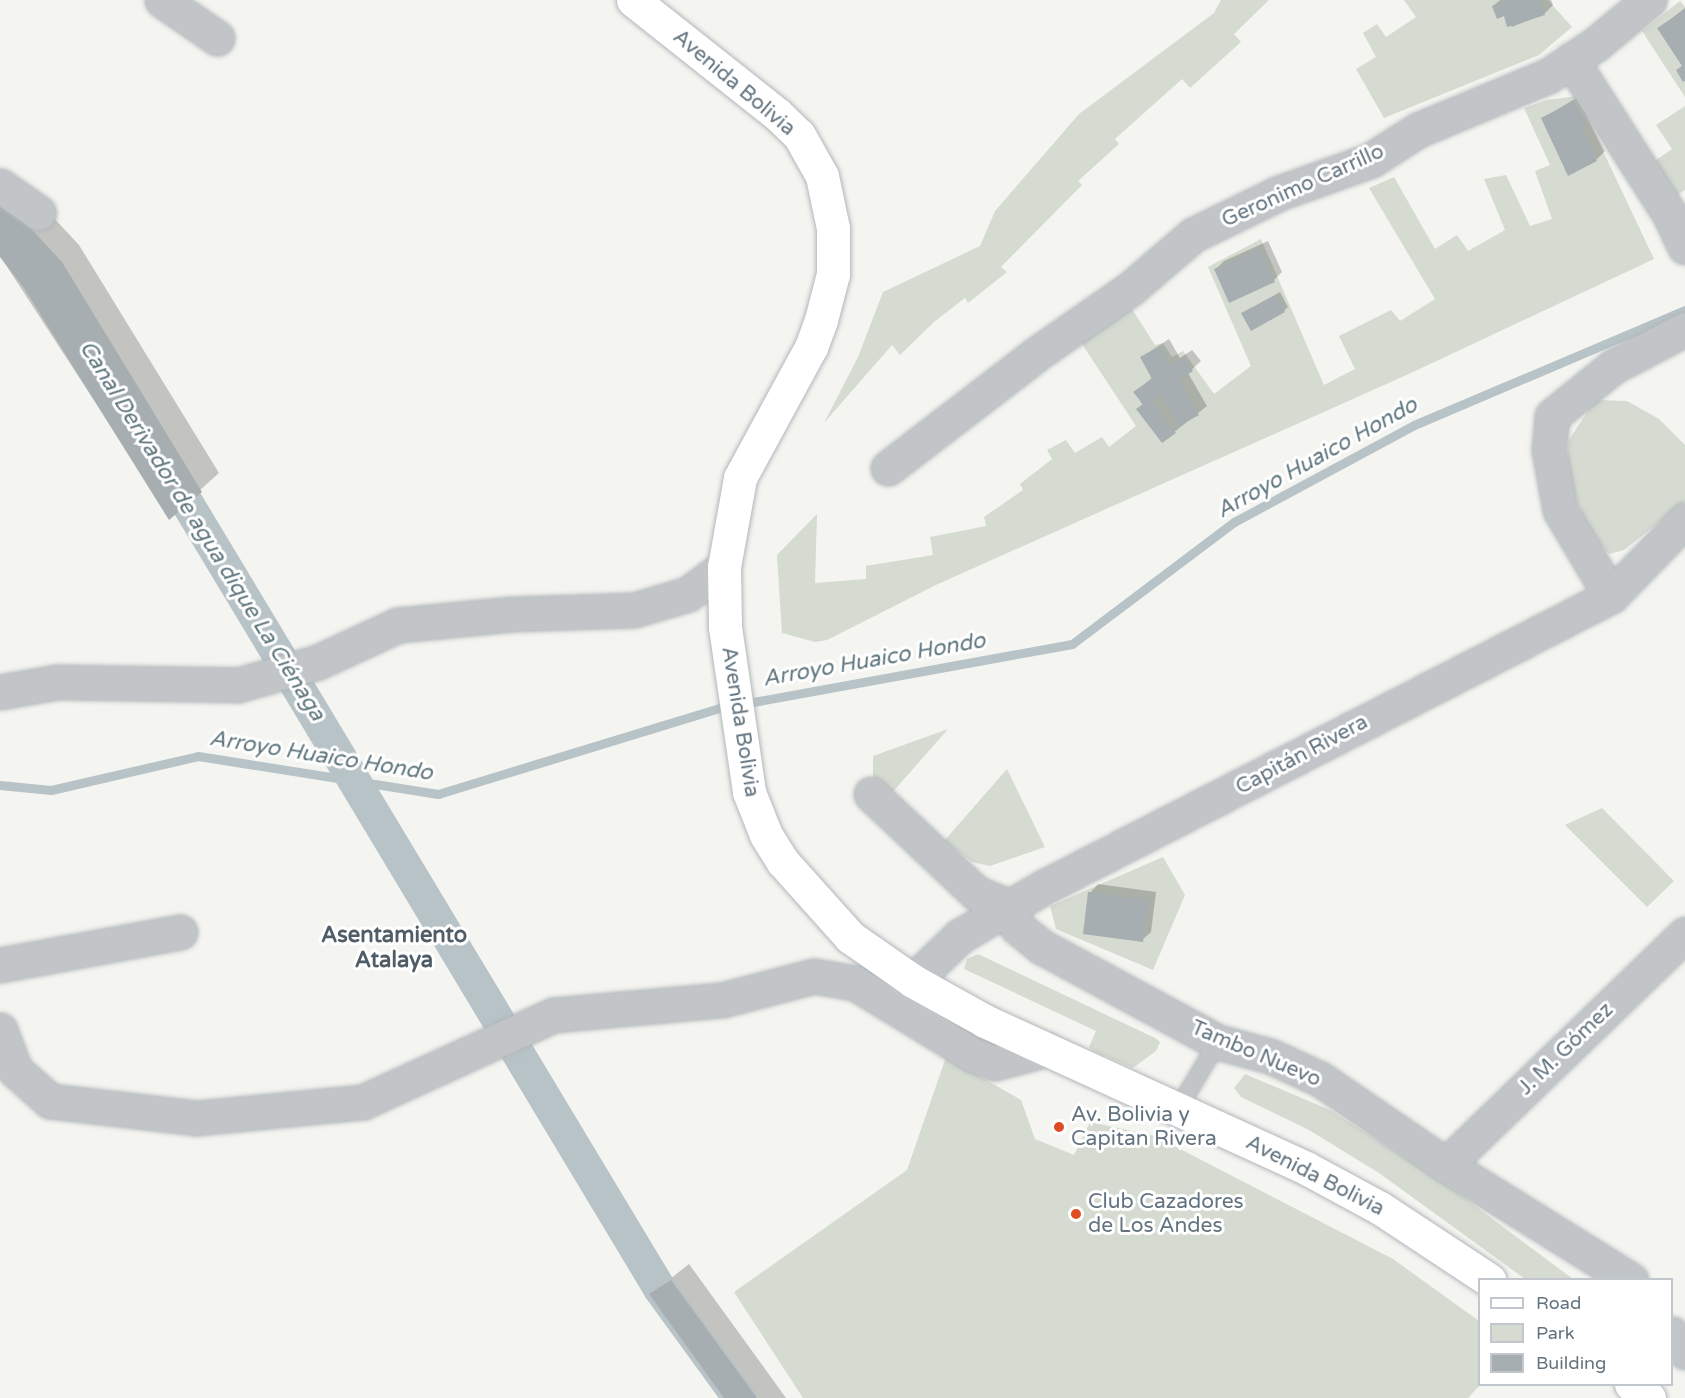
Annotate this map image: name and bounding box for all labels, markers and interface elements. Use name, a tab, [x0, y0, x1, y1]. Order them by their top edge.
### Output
street label: Avenida Bolivia	[668, 24, 800, 142]
street label: Geronimo Carrillo	[1218, 139, 1388, 233]
water label: Canal Derivador de agua dique La Ciénaga	[73, 336, 331, 726]
water label: Arroyo Huaico Hondo	[1212, 392, 1422, 524]
water label: Arroyo Huaico Hondo	[761, 627, 987, 693]
street label: Avenida Bolivia	[716, 645, 764, 799]
street label: Capitán Rivera	[1232, 710, 1372, 800]
water label: Arroyo Huaico Hondo	[208, 725, 434, 787]
district label: Asentamiento Atalaya	[321, 922, 467, 974]
street label: J. M. Gómez	[1513, 997, 1619, 1101]
street label: Tambo Nuevo	[1187, 1015, 1325, 1093]
place label: Av. Bolivia y Capitan Rivera	[1071, 1102, 1217, 1152]
marker: Av. Bolivia y Capitan Rivera	[1052, 1120, 1066, 1134]
street label: Avenida Bolivia	[1241, 1130, 1389, 1222]
place label: Club Cazadores de Los Andes	[1088, 1189, 1244, 1239]
marker: Club Cazadores de Los Andes	[1069, 1207, 1083, 1221]
legend	[1478, 1278, 1673, 1386]
text: Road	[1536, 1292, 1581, 1314]
text: Park	[1536, 1322, 1574, 1344]
text: Building	[1536, 1352, 1606, 1374]

